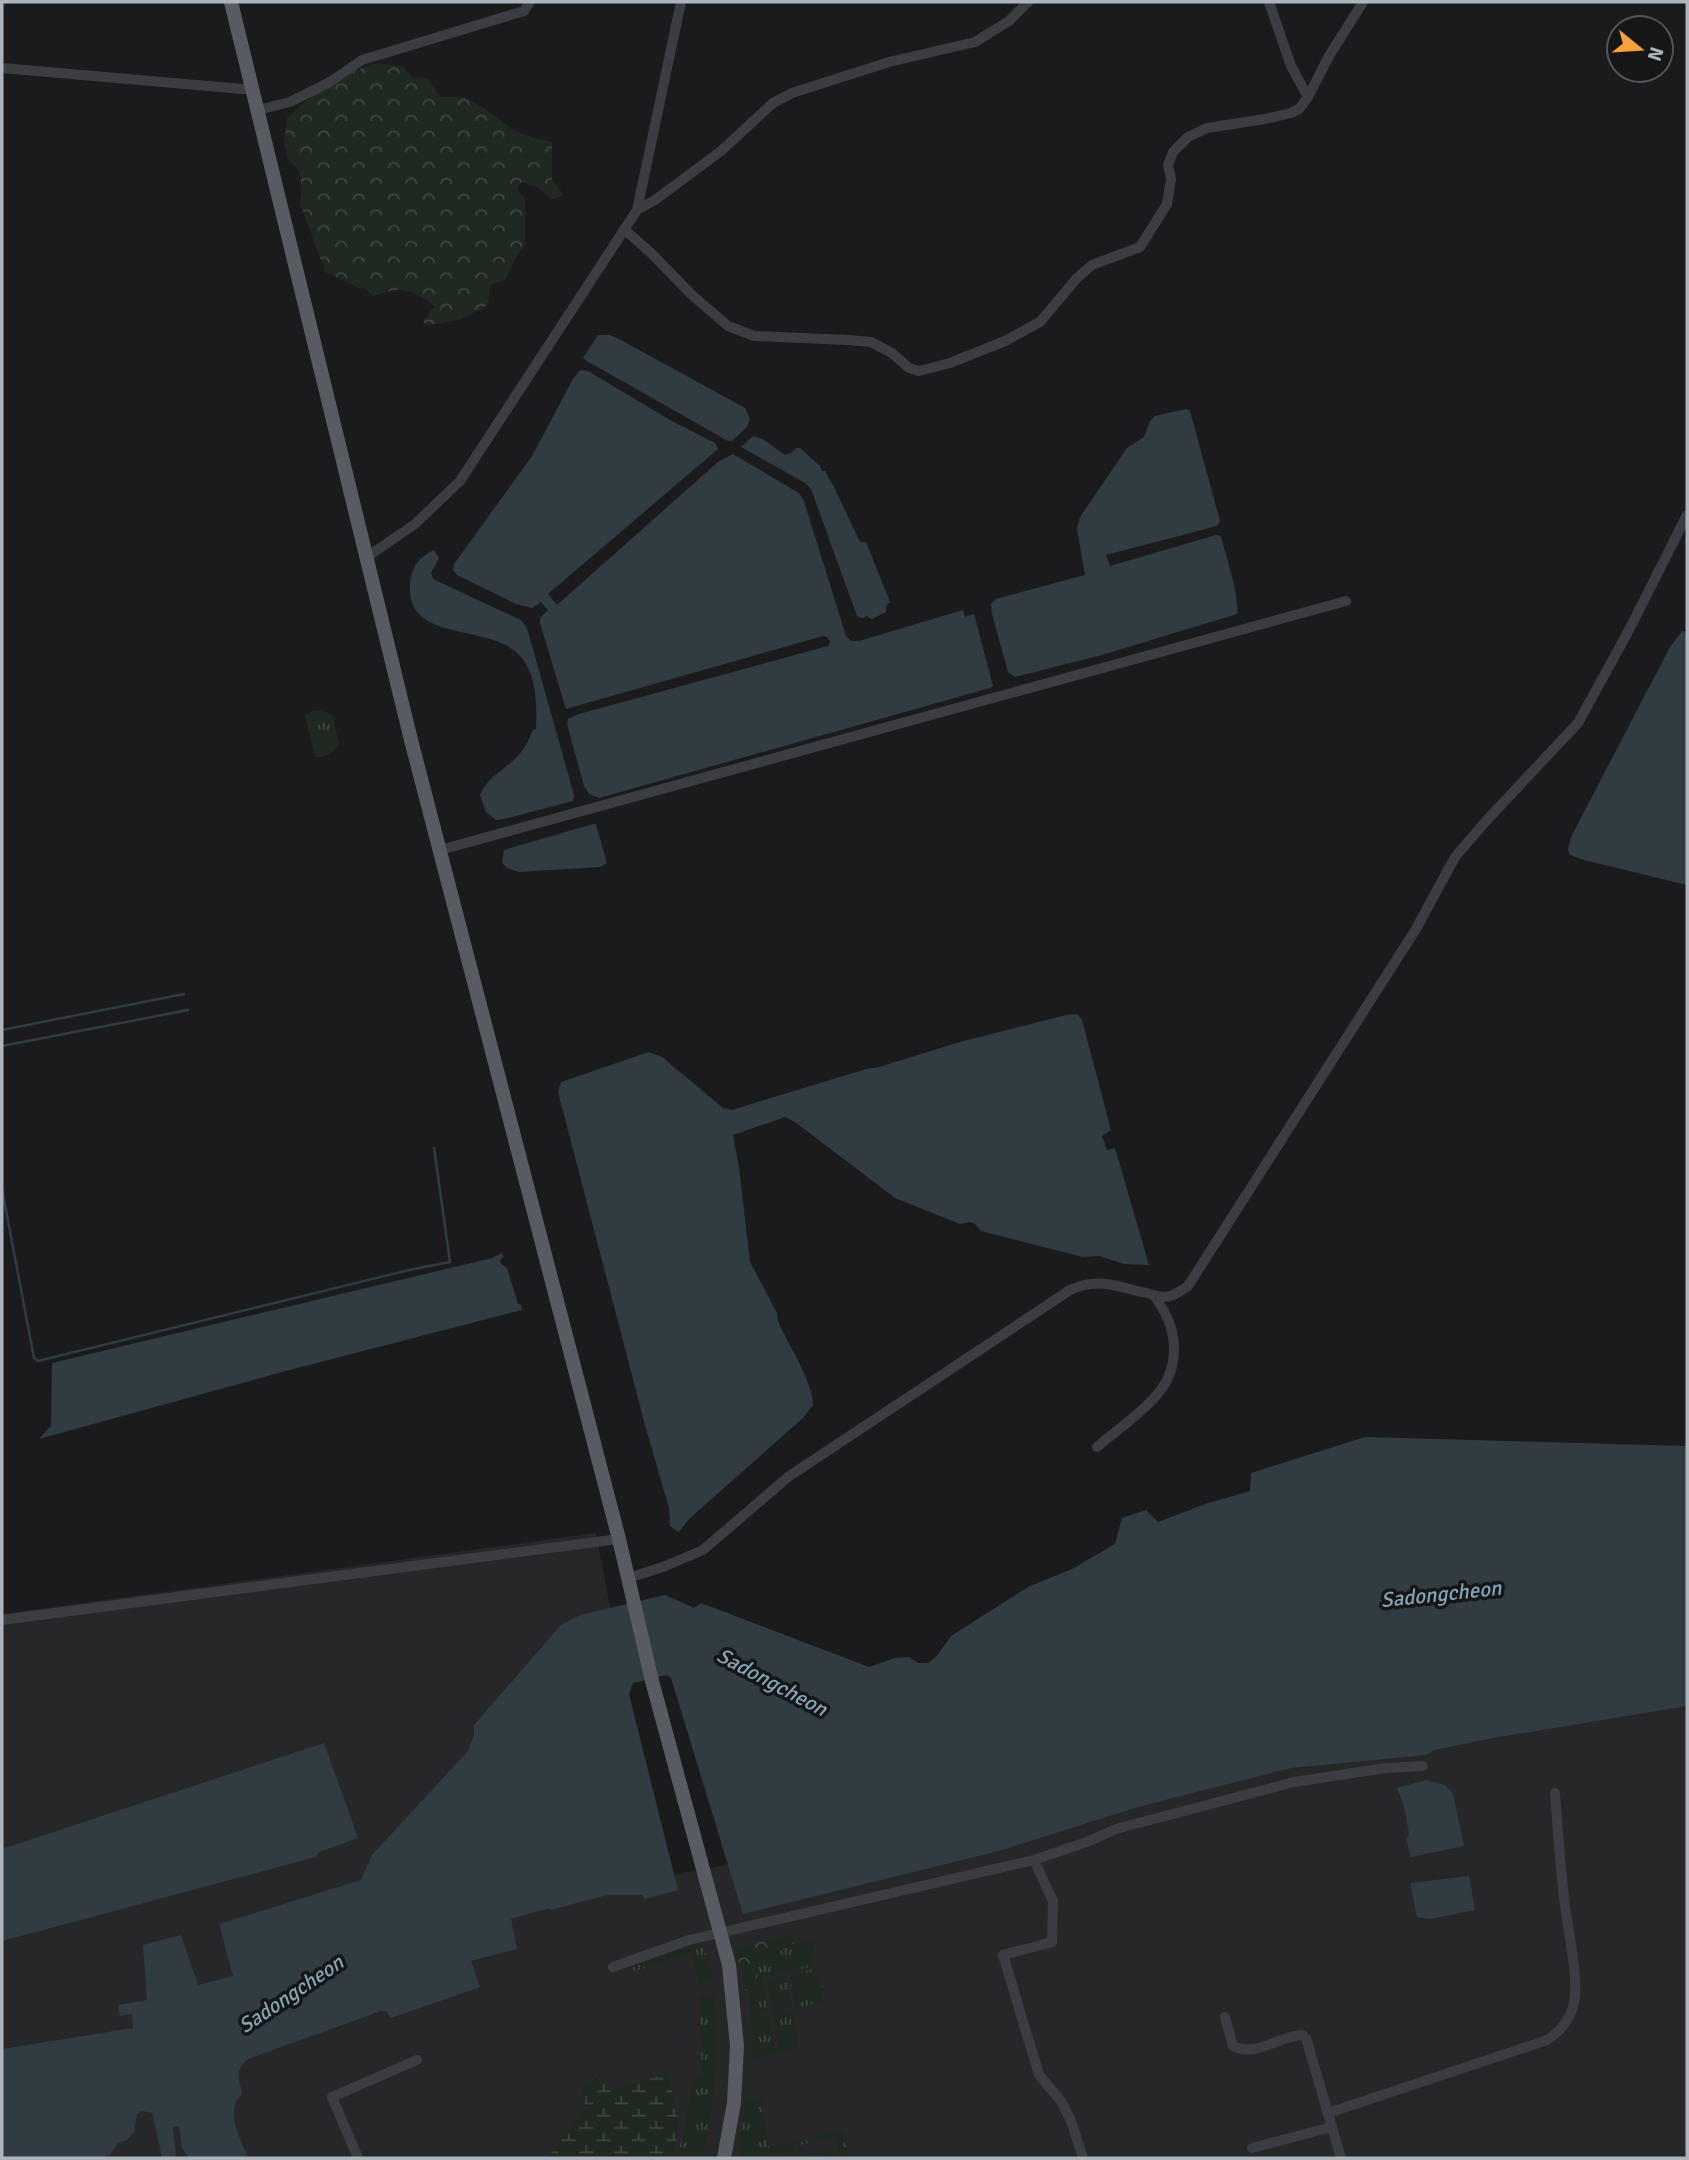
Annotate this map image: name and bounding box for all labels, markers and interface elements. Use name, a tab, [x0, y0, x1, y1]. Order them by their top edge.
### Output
north arrow	[1605, 14, 1675, 84]
text: N	[1642, 44, 1669, 64]
water label: Sadongcheon	[1379, 1575, 1503, 1613]
water label: Sadongcheon	[712, 1642, 832, 1722]
water label: Sadongcheon	[234, 1949, 349, 2039]

